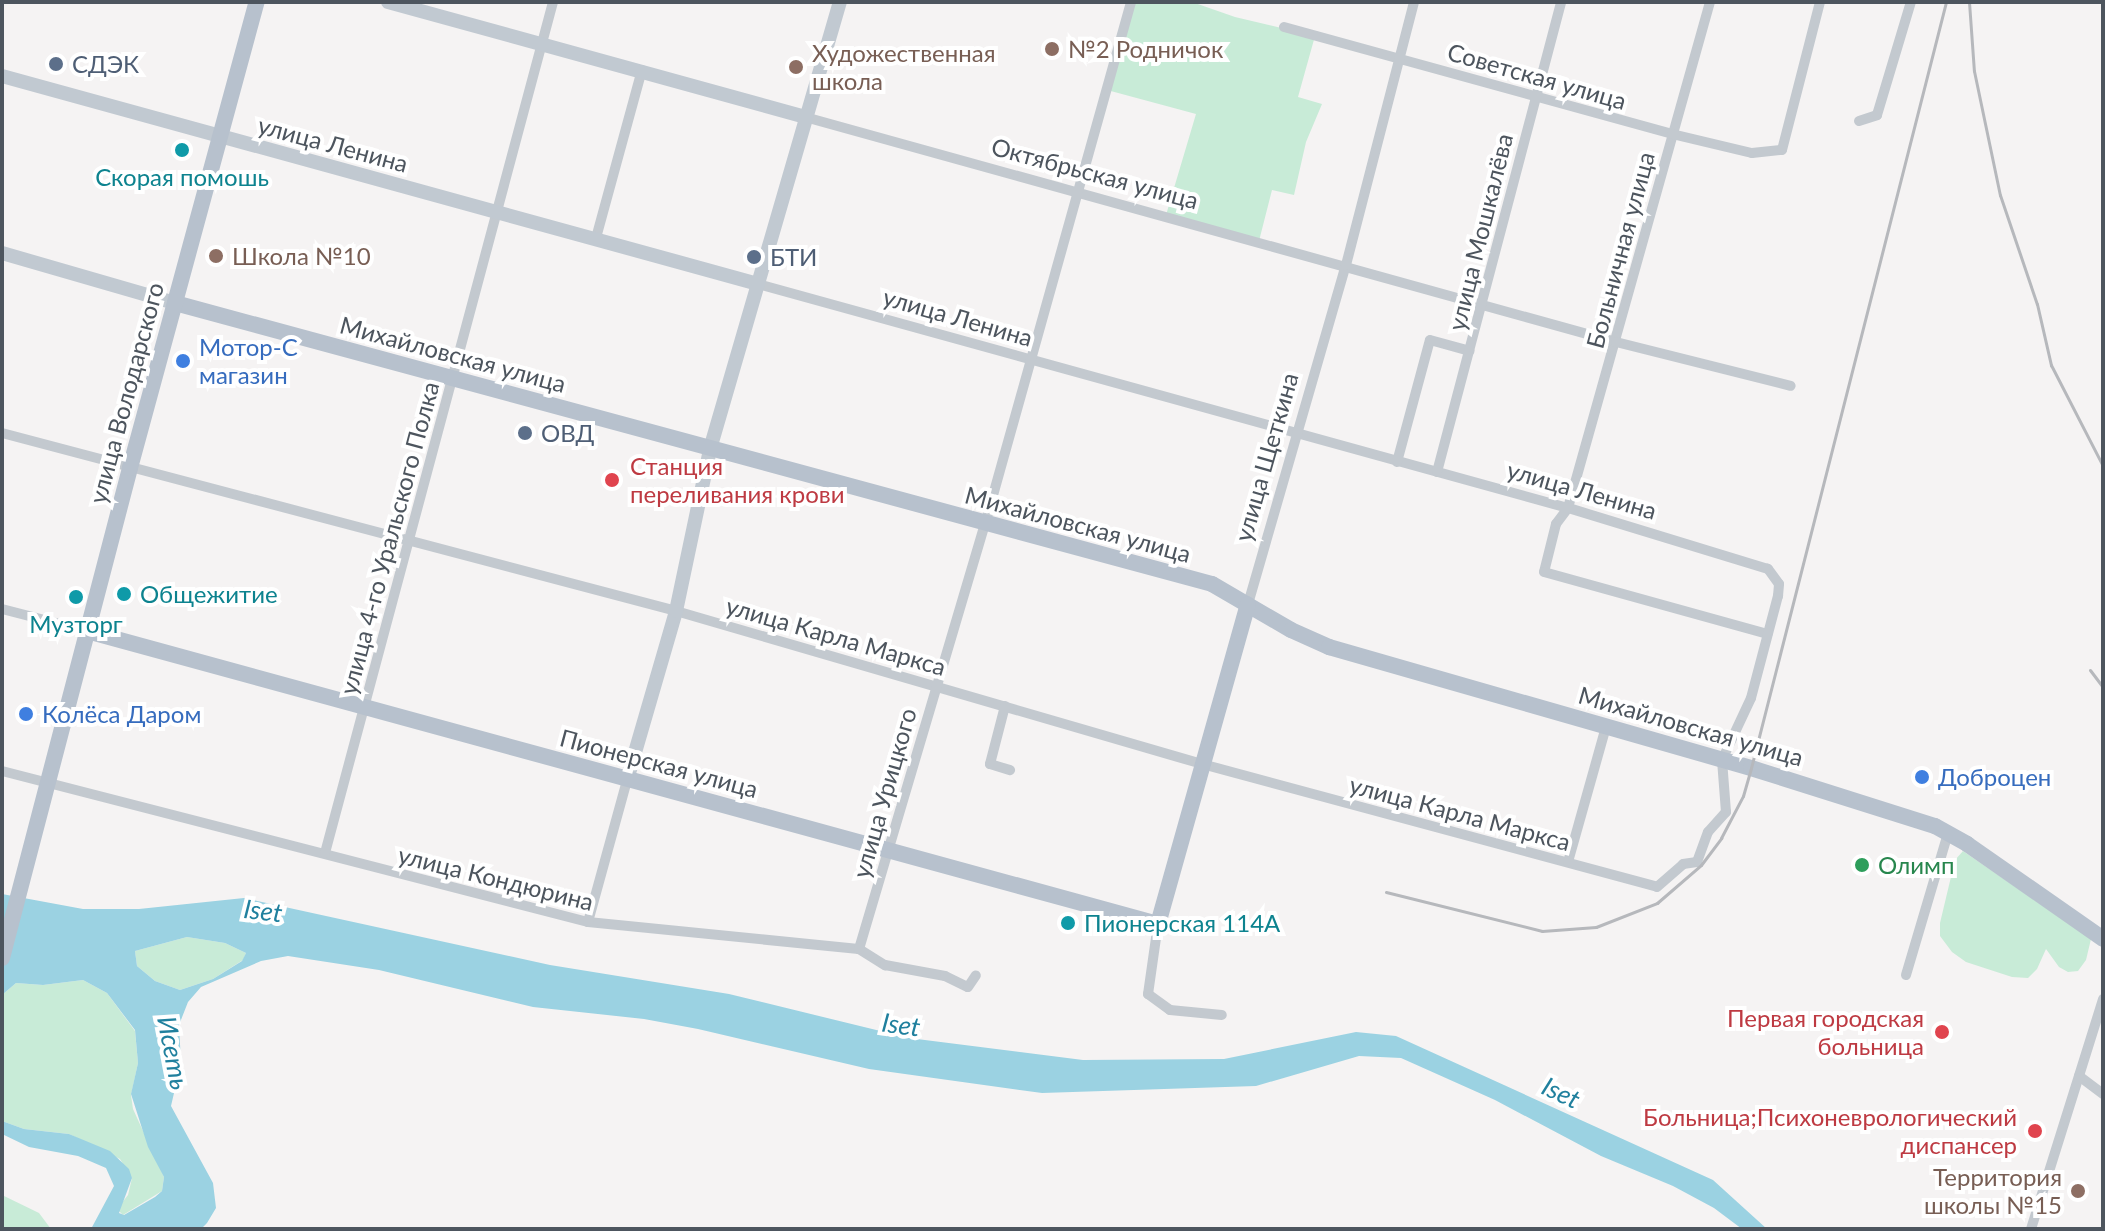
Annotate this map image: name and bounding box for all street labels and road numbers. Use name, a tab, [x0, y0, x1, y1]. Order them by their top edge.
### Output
street label: Советская улица	[1444, 37, 1630, 115]
street label: улица Ленина	[255, 110, 411, 178]
street label: улица Мошкалёва	[1442, 131, 1518, 333]
street label: Октябрьская улица	[988, 132, 1202, 214]
street label: Больничная улица	[1580, 149, 1660, 351]
street label: улица Володарского	[83, 279, 169, 507]
street label: улица Ленина	[880, 282, 1036, 352]
street label: Михайловская улица	[337, 310, 569, 398]
street label: улица Щеткина	[1228, 369, 1304, 545]
street label: улица 4-го Уральского Полка	[333, 378, 445, 698]
street label: улица Ленина	[1504, 455, 1660, 525]
street label: Михайловская улица	[962, 480, 1194, 568]
street label: улица Карла Маркса	[723, 591, 949, 681]
street label: Михайловская улица	[1575, 680, 1807, 772]
street label: улица Урицкого	[846, 705, 922, 881]
street label: Пионерская улица	[557, 723, 761, 803]
street label: улица Карла Маркса	[1346, 770, 1574, 856]
street label: улица Кондюрина	[395, 840, 597, 916]

